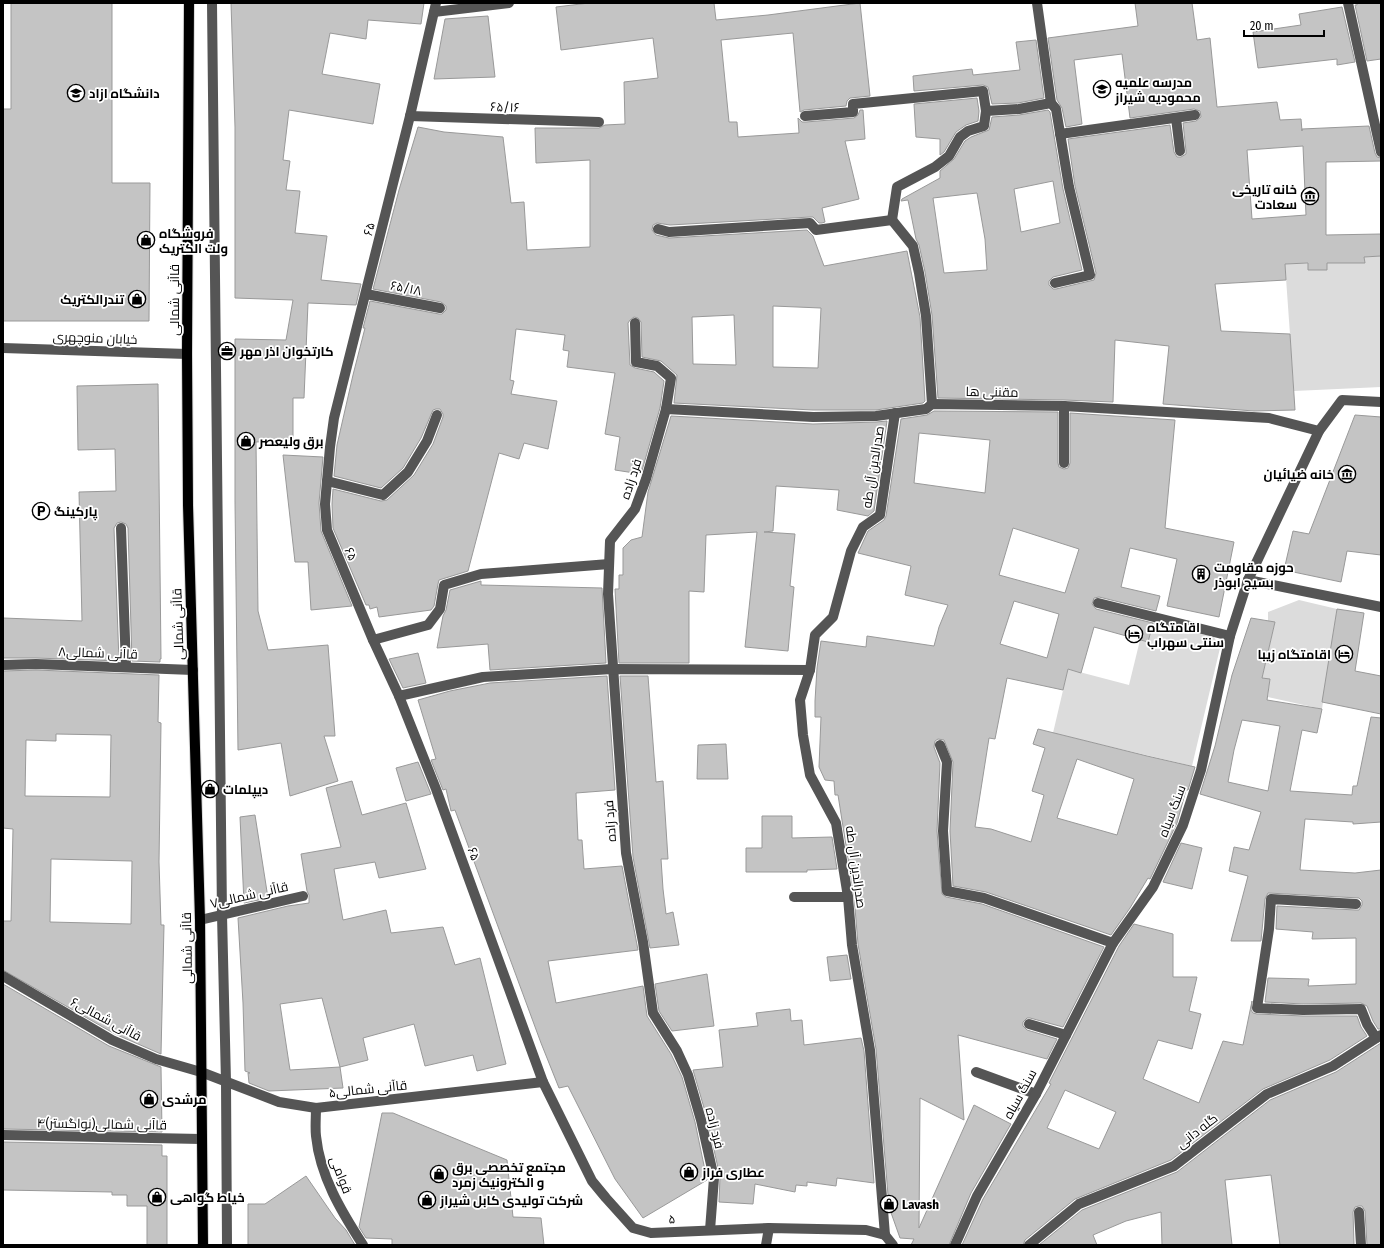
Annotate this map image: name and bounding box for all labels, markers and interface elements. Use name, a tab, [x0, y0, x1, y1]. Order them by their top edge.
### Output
scale bar	[1244, 12, 1324, 38]
text: 20 m	[1250, 19, 1274, 33]
place label: مدرسه علمیه محمودیه شیراز	[1114, 75, 1201, 106]
school or university icon: مدرسه علمیه محمودیه شیراز	[1092, 79, 1112, 99]
school or university icon: دانشگاه ازاد	[66, 83, 86, 103]
place label: دانشگاه ازاد	[89, 86, 160, 102]
street label: ۶۵/۱۶	[490, 99, 520, 115]
place label: خانه تاریخی سعادت	[1232, 182, 1297, 212]
museum icon: خانه تاریخی سعادت	[1300, 186, 1320, 206]
street label: ۶۵	[360, 221, 378, 237]
place label: فروشگاه ولت الکتریک	[159, 226, 228, 257]
shop icon: فروشگاه ولت الکتریک	[136, 230, 156, 250]
street label: قاآنی شمالی	[167, 264, 182, 336]
street label: ۶۵/۱۸	[389, 278, 423, 298]
shop icon: تندرالکتریک	[127, 289, 147, 309]
place label: تندرالکتریک	[60, 292, 124, 307]
street label: خیابان منوچهری	[52, 329, 138, 349]
office icon: کارتخوان اذر مهر	[217, 341, 237, 361]
place label: کارتخوان اذر مهر	[239, 344, 334, 360]
street label: مقننی ها	[965, 384, 1019, 400]
street label: صدرالدین آل طه	[859, 425, 888, 509]
shop icon: برق ولیعصر	[236, 431, 256, 451]
place label: برق ولیعصر	[258, 434, 324, 450]
street label: فرد زاده	[617, 457, 645, 501]
museum icon: خانه ضیائیان	[1337, 464, 1357, 484]
place label: خانه ضیائیان	[1264, 467, 1334, 482]
parking icon: پارکینگ	[31, 501, 51, 521]
place label: پارکینگ	[54, 504, 98, 521]
street label: ۶۵	[341, 545, 361, 563]
place label: حوزه مقاومت بسیج ابوذر	[1213, 560, 1294, 591]
building icon: حوزه مقاومت بسیج ابوذر	[1191, 564, 1211, 584]
street label: قاآنی شمالی	[169, 588, 187, 660]
place label: اقامتگاه سنتی سهراب	[1147, 620, 1224, 651]
hotel icon: اقامتگاه سنتی سهراب	[1124, 624, 1144, 644]
street label: قاآنی شمالی۸	[58, 644, 138, 662]
hotel icon: اقامتگاه زیبا	[1334, 644, 1354, 664]
place label: اقامتگاه زیبا	[1257, 647, 1331, 663]
shop icon: دیپلمات	[200, 779, 220, 799]
place label: دیپلمات	[223, 782, 268, 799]
street label: سنگ سیاه	[1155, 783, 1189, 839]
street label: فرد زاده	[601, 800, 619, 842]
street label: صدرالدین آل طه	[842, 825, 869, 909]
street label: ۶۵	[465, 845, 483, 863]
street label: قاآنی شمالی۷	[208, 879, 290, 911]
street label: قاآنی شمالی	[179, 912, 195, 984]
street label: قاآنی شمالی۶	[68, 994, 144, 1044]
street label: سنگ سیاه	[1000, 1067, 1040, 1121]
street label: قاآنی شمالی۵	[328, 1077, 408, 1101]
shop icon: مرشدی	[139, 1089, 159, 1109]
place label: مرشدی	[162, 1092, 207, 1107]
street label: فرد زاده	[703, 1106, 727, 1150]
street label: گله دانی	[1173, 1110, 1221, 1152]
street label: ۴قاآنی شمالی(نواگستر)	[37, 1115, 167, 1133]
street label: قوامی	[327, 1154, 355, 1196]
place label: مجتمع تخصصی برق و الکترونیک زمرد	[452, 1160, 566, 1191]
shop icon: عطاری فراز	[679, 1162, 699, 1182]
shop icon: مجتمع تخصصی برق و الکترونیک زمرد	[429, 1164, 449, 1184]
place label: عطاری فراز	[701, 1165, 765, 1181]
shop icon: خیاط گواهی	[147, 1187, 167, 1207]
place label: خیاط گواهی	[170, 1190, 245, 1206]
shop icon: شرکت تولیدی کابل شیراز	[417, 1190, 437, 1210]
place label: شرکت تولیدی کابل شیراز	[439, 1193, 583, 1209]
shop icon: Lavash	[879, 1194, 899, 1214]
place label: Lavash	[902, 1197, 939, 1212]
street label: ۵	[668, 1211, 676, 1227]

